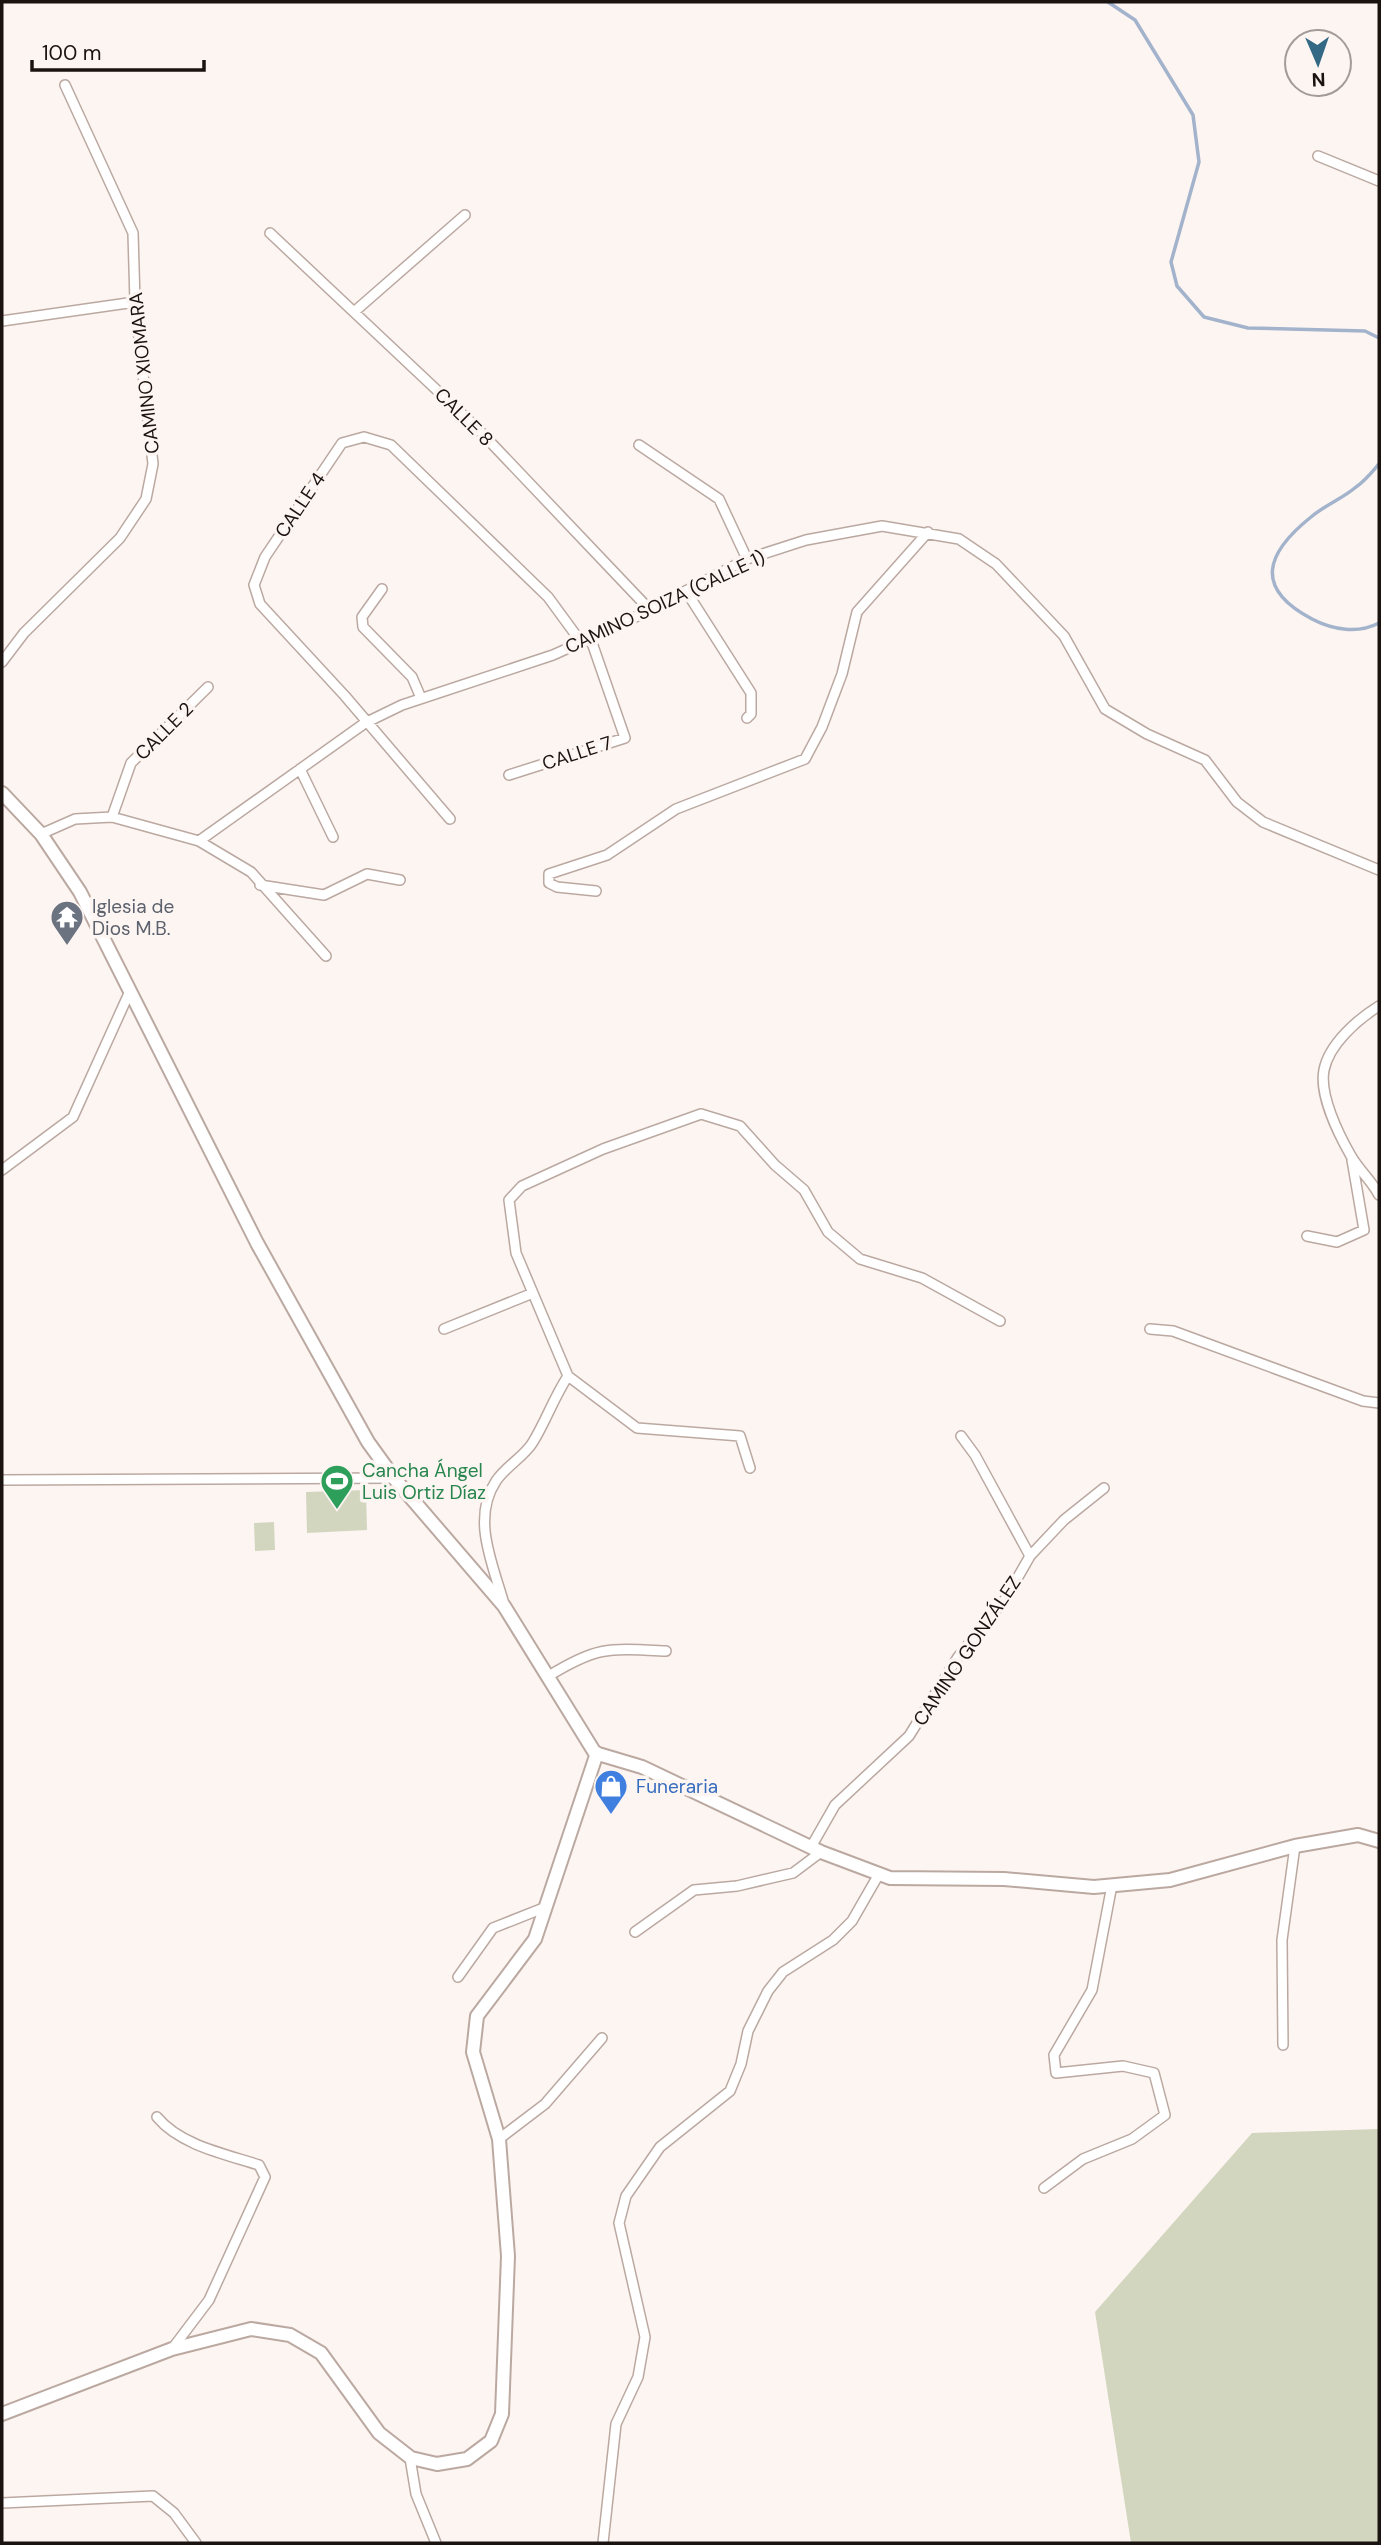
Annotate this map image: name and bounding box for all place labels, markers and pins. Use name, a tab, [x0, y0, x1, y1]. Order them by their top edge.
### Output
place label: Iglesia de Dios M.B.	[92, 894, 174, 941]
temple icon: Iglesia de Dios M.B.	[48, 898, 86, 947]
place label: Cancha Ángel Luis Ortiz Díaz	[362, 1458, 486, 1505]
sports icon: Cancha Ángel Luis Ortiz Díaz	[318, 1462, 356, 1511]
shop icon: Funeraria	[592, 1767, 630, 1816]
place label: Funeraria	[636, 1774, 718, 1799]

